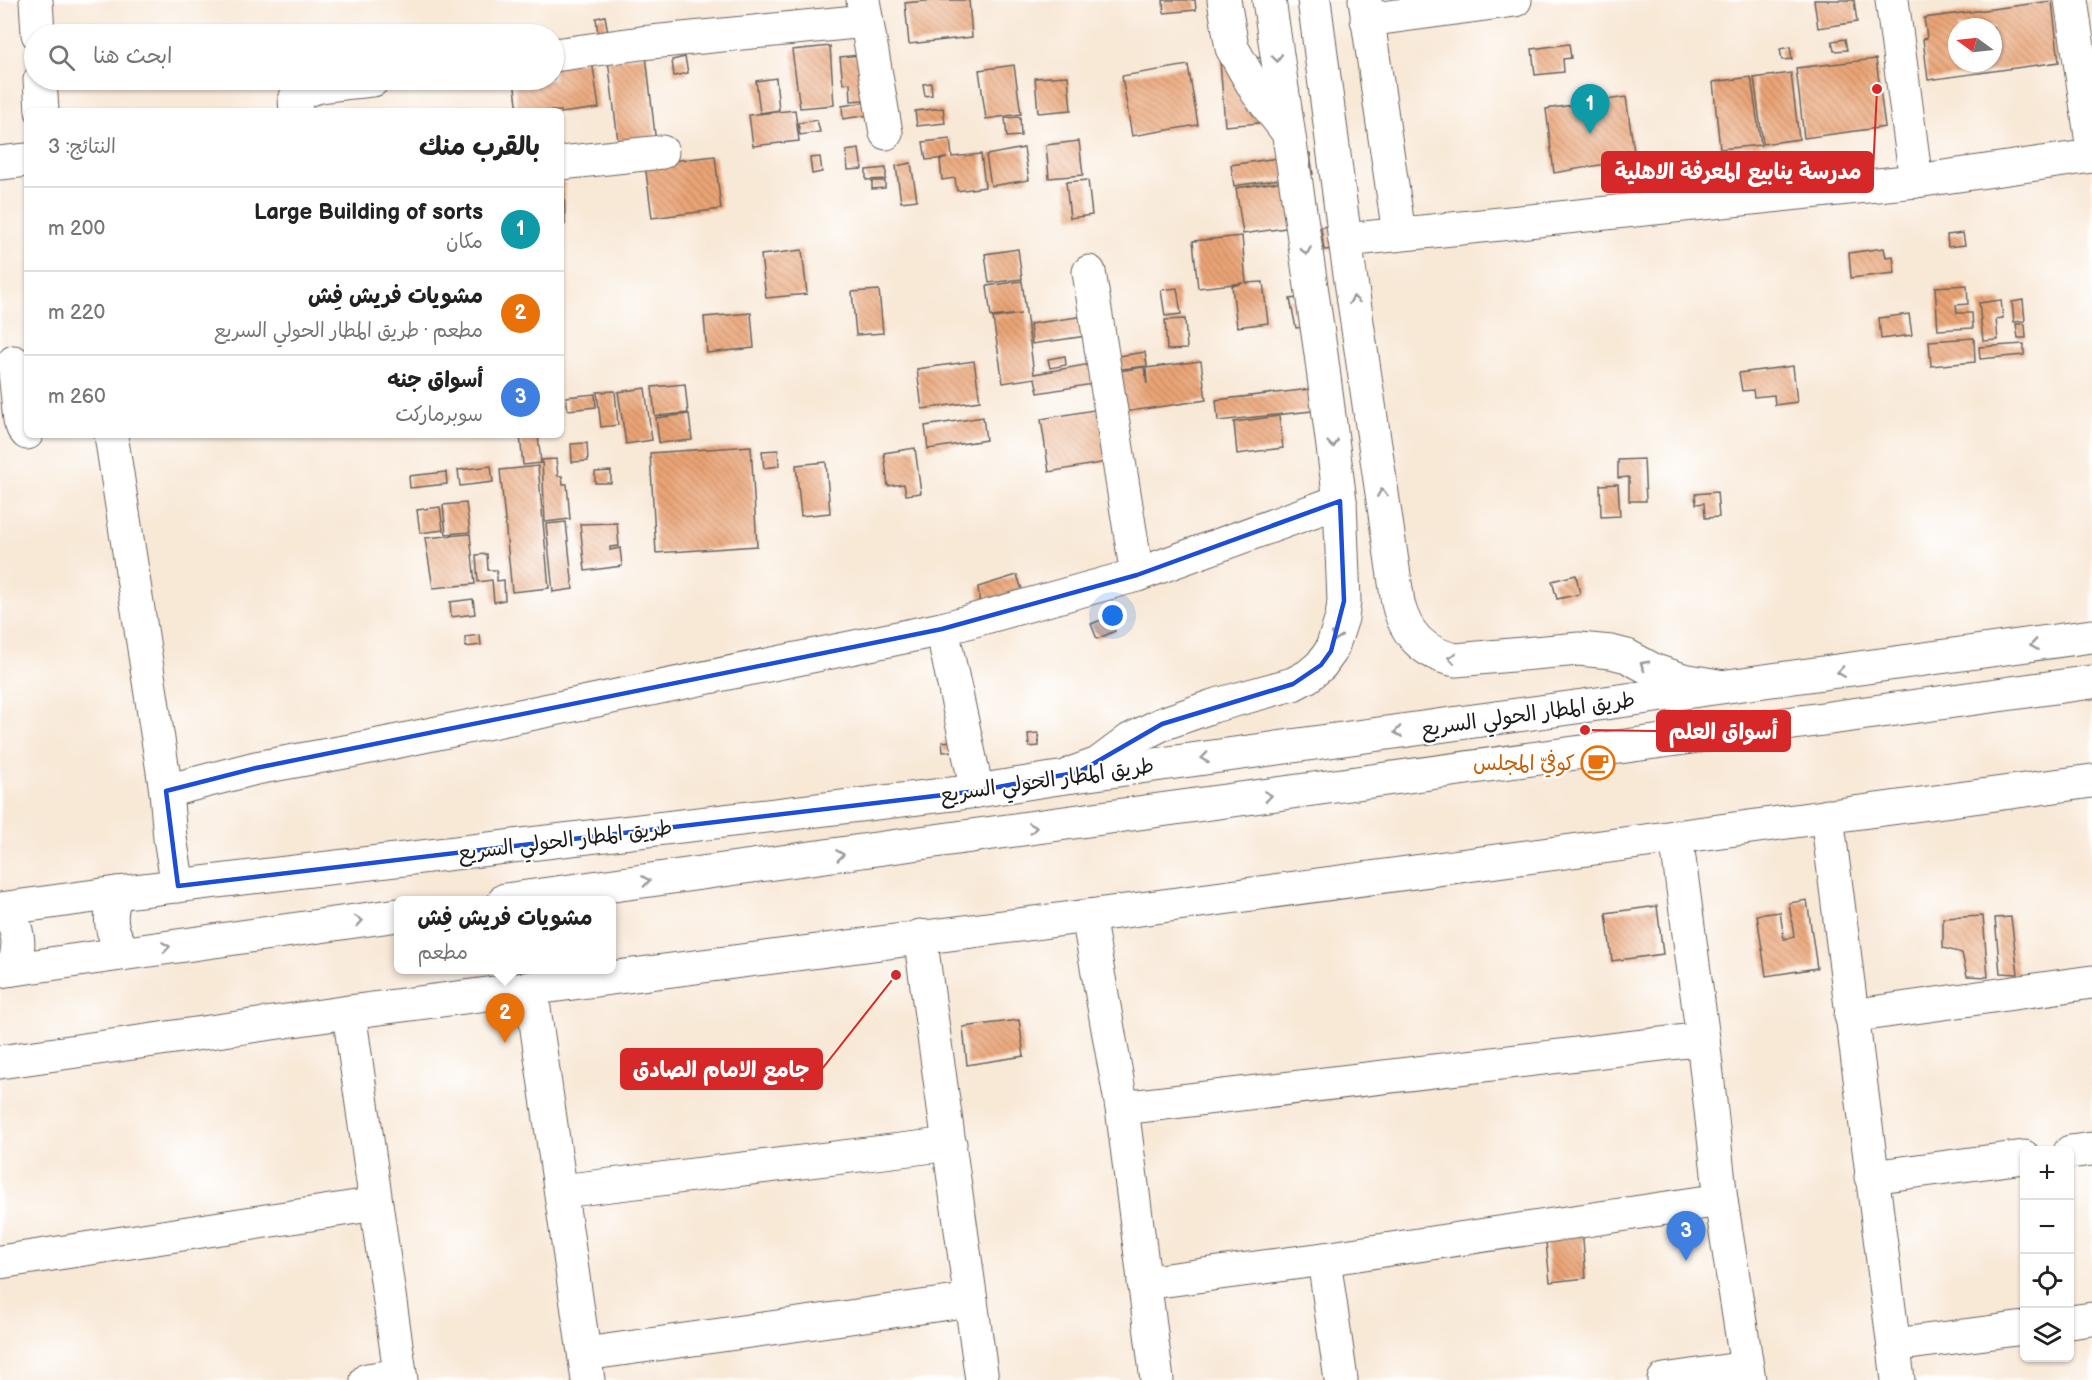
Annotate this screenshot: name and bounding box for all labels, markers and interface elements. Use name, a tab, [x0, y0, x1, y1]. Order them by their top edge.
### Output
north arrow	[1948, 18, 2002, 72]
search box	[24, 24, 564, 90]
icon: search	[45, 41, 78, 74]
text: ابحث هنا	[93, 43, 173, 70]
one-way arrow	[1271, 53, 1283, 63]
pin: 1	[1570, 84, 1610, 134]
text: بالقرب منك	[419, 132, 540, 163]
text: النتائج: 3	[48, 135, 116, 159]
callout: مدرسة ينابيع المعرفة الاهلية	[1602, 152, 1873, 192]
text: مدرسة ينابيع المعرفة الاهلية	[1615, 159, 1861, 187]
text: Large Building of sorts	[254, 199, 483, 226]
text: 200 m	[48, 217, 105, 241]
text: 1	[516, 217, 525, 241]
text: مكان	[446, 230, 483, 254]
one-way arrow	[1299, 246, 1311, 255]
text: مشويات فريش فِش	[308, 283, 483, 310]
one-way arrow	[1348, 296, 1360, 305]
text: 220 m	[48, 301, 105, 325]
text: 2	[515, 301, 527, 325]
text: مطعم · طريق المطار الحولي السريع	[214, 319, 483, 343]
text: أسواق جنه	[387, 367, 483, 394]
text: 260 m	[48, 385, 106, 409]
text: 3	[515, 385, 526, 409]
text: سوبرماركت	[395, 403, 483, 427]
one-way arrow	[1326, 439, 1338, 449]
one-way arrow	[1376, 489, 1388, 498]
your location	[1098, 601, 1127, 630]
one-way arrow	[1331, 631, 1343, 642]
one-way arrow	[2029, 638, 2039, 650]
one-way arrow	[1448, 653, 1457, 665]
one-way arrow	[1640, 661, 1650, 672]
one-way arrow	[1836, 665, 1846, 677]
street label: طريق المطار الحولي السريع	[1419, 687, 1638, 748]
callout: أسواق العلم	[1657, 711, 1790, 751]
text: أسواق العلم	[1669, 718, 1778, 748]
one-way arrow	[1393, 725, 1403, 738]
cafe icon: كوفيّ المجلس	[1580, 745, 1616, 781]
place label: كوفيّ المجلس	[1473, 749, 1575, 778]
one-way arrow	[1200, 751, 1209, 764]
street label: طريق المطار الحولي السريع	[938, 753, 1157, 814]
one-way arrow	[1263, 790, 1272, 802]
street label: طريق المطار الحولي السريع	[456, 815, 674, 872]
one-way arrow	[1028, 822, 1037, 835]
one-way arrow	[835, 849, 844, 861]
one-way arrow	[642, 876, 651, 888]
popup	[394, 896, 616, 974]
text: مشويات فريش فِش	[417, 905, 593, 932]
one-way arrow	[355, 915, 364, 927]
text: مطعم	[417, 941, 468, 965]
one-way arrow	[161, 942, 171, 954]
pin: 2	[486, 994, 524, 1043]
callout: جامع الامام الصادق	[621, 1049, 822, 1089]
text: جامع الامام الصادق	[633, 1057, 809, 1086]
map controls	[2020, 1146, 2074, 1362]
button: +	[2020, 1146, 2074, 1200]
button: −	[2020, 1200, 2074, 1254]
pin: 3	[1666, 1212, 1706, 1261]
button: locate	[2020, 1254, 2074, 1308]
button: layers	[2020, 1308, 2074, 1362]

